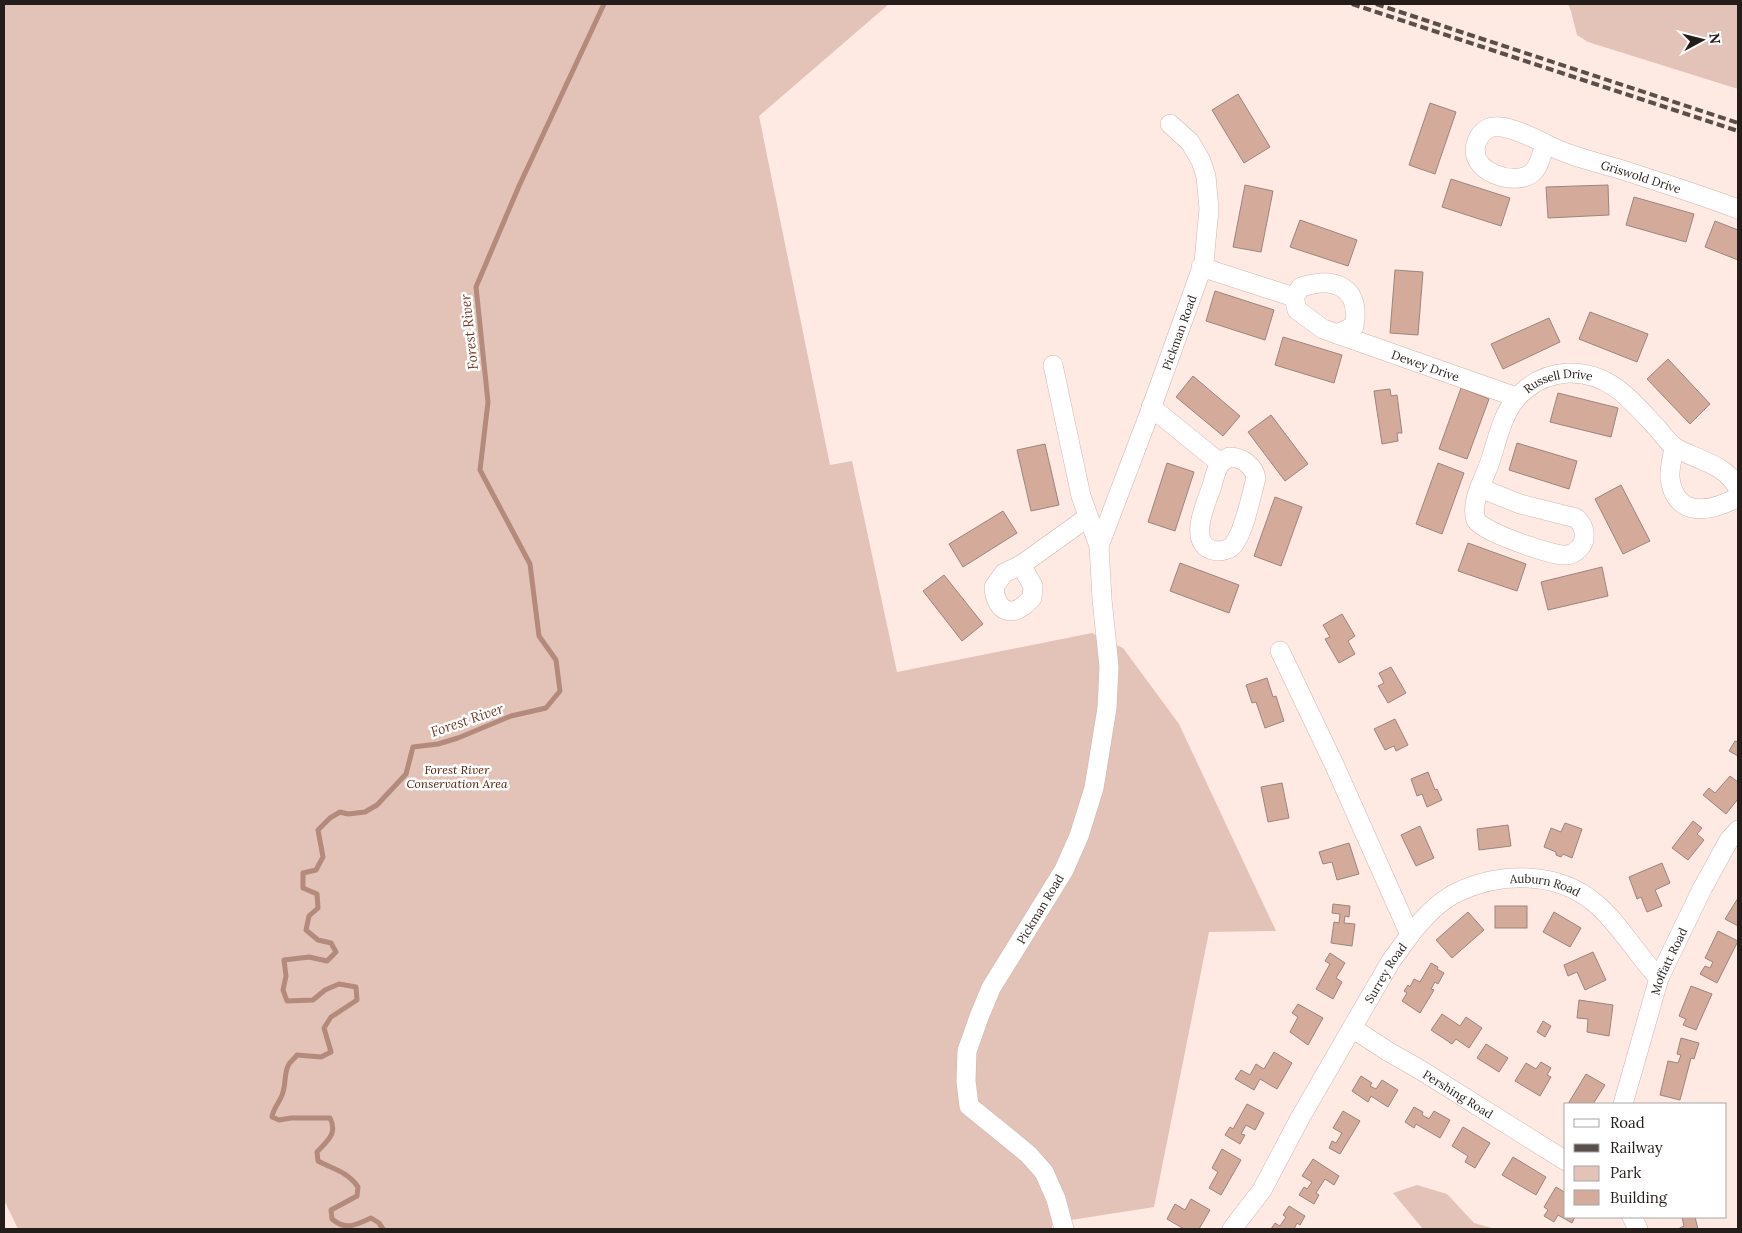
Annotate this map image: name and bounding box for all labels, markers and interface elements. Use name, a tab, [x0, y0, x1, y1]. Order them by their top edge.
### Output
north arrow	[1677, 15, 1727, 65]
text: N	[1705, 32, 1725, 45]
street label: Griswold Drive	[1599, 157, 1684, 196]
water label: Forest River	[456, 293, 482, 371]
street label: Pickman Road	[1158, 293, 1199, 372]
street label: Dewey Drive	[1390, 346, 1462, 384]
street label: Russell Drive	[1520, 365, 1595, 396]
water label: Forest River	[428, 699, 506, 741]
park label: Forest River Conservation Area	[406, 762, 508, 791]
street label: Auburn Road	[1508, 870, 1583, 899]
street label: Pickman Road	[1013, 871, 1067, 947]
street label: Moffatt Road	[1647, 925, 1690, 997]
street label: Surrey Road	[1361, 940, 1409, 1005]
street label: Pershing Road	[1420, 1066, 1496, 1121]
legend	[1564, 1103, 1727, 1218]
text: Road	[1610, 1113, 1645, 1132]
text: Railway	[1610, 1138, 1663, 1157]
text: Park	[1610, 1163, 1641, 1182]
text: Building	[1610, 1188, 1668, 1207]

